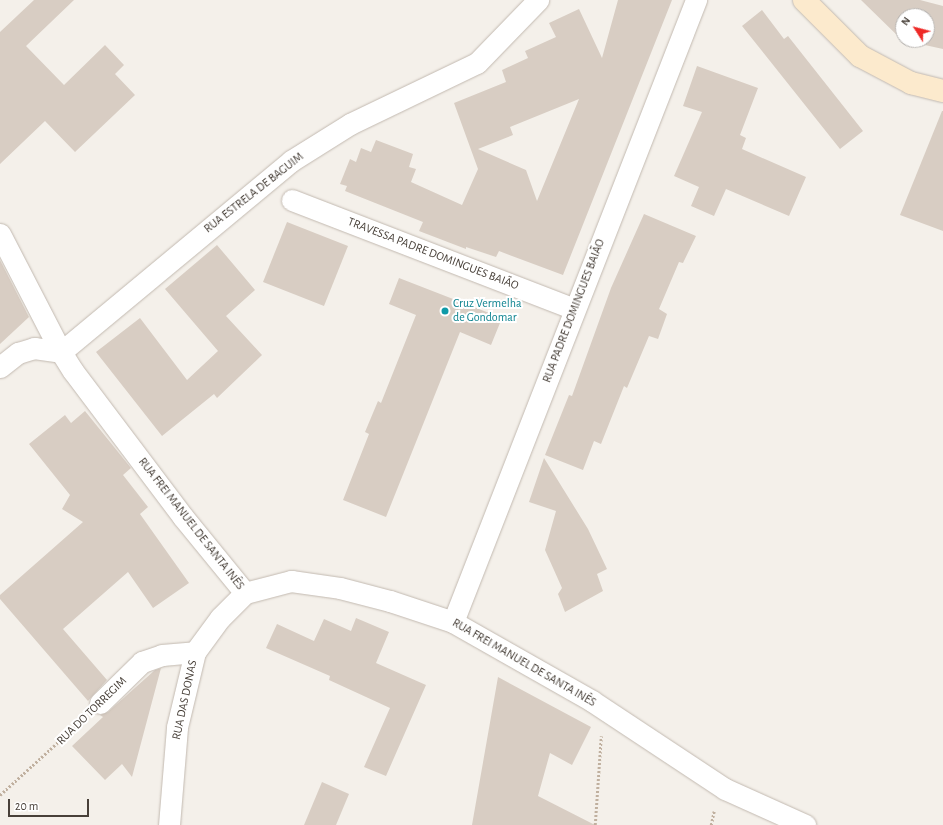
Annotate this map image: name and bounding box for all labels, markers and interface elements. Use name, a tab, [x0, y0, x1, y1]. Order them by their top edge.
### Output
north arrow	[895, 8, 935, 48]
text: N	[899, 15, 912, 28]
street label: RUA ESTRELA DE BAGUIM	[201, 150, 307, 236]
street label: TRAVESSA PADRE DOMINGUES BAIÃO	[345, 215, 521, 293]
street label: RUA PADRE DOMINGUES BAIÃO	[540, 237, 608, 385]
place label: Cruz Vermelha de Gondomar	[453, 297, 521, 325]
marker: Cruz Vermelha de Gondomar	[440, 306, 450, 316]
street label: RUA FREI MANUEL DE SANTA INÊS	[135, 455, 247, 593]
street label: RUA FREI MANUEL DE SANTA INÊS	[450, 616, 598, 710]
street label: RUA DAS DONAS	[170, 659, 200, 741]
street label: RUA DO TORREGIM	[54, 674, 130, 748]
scale bar	[10, 791, 91, 817]
text: 20 m	[15, 800, 38, 812]

